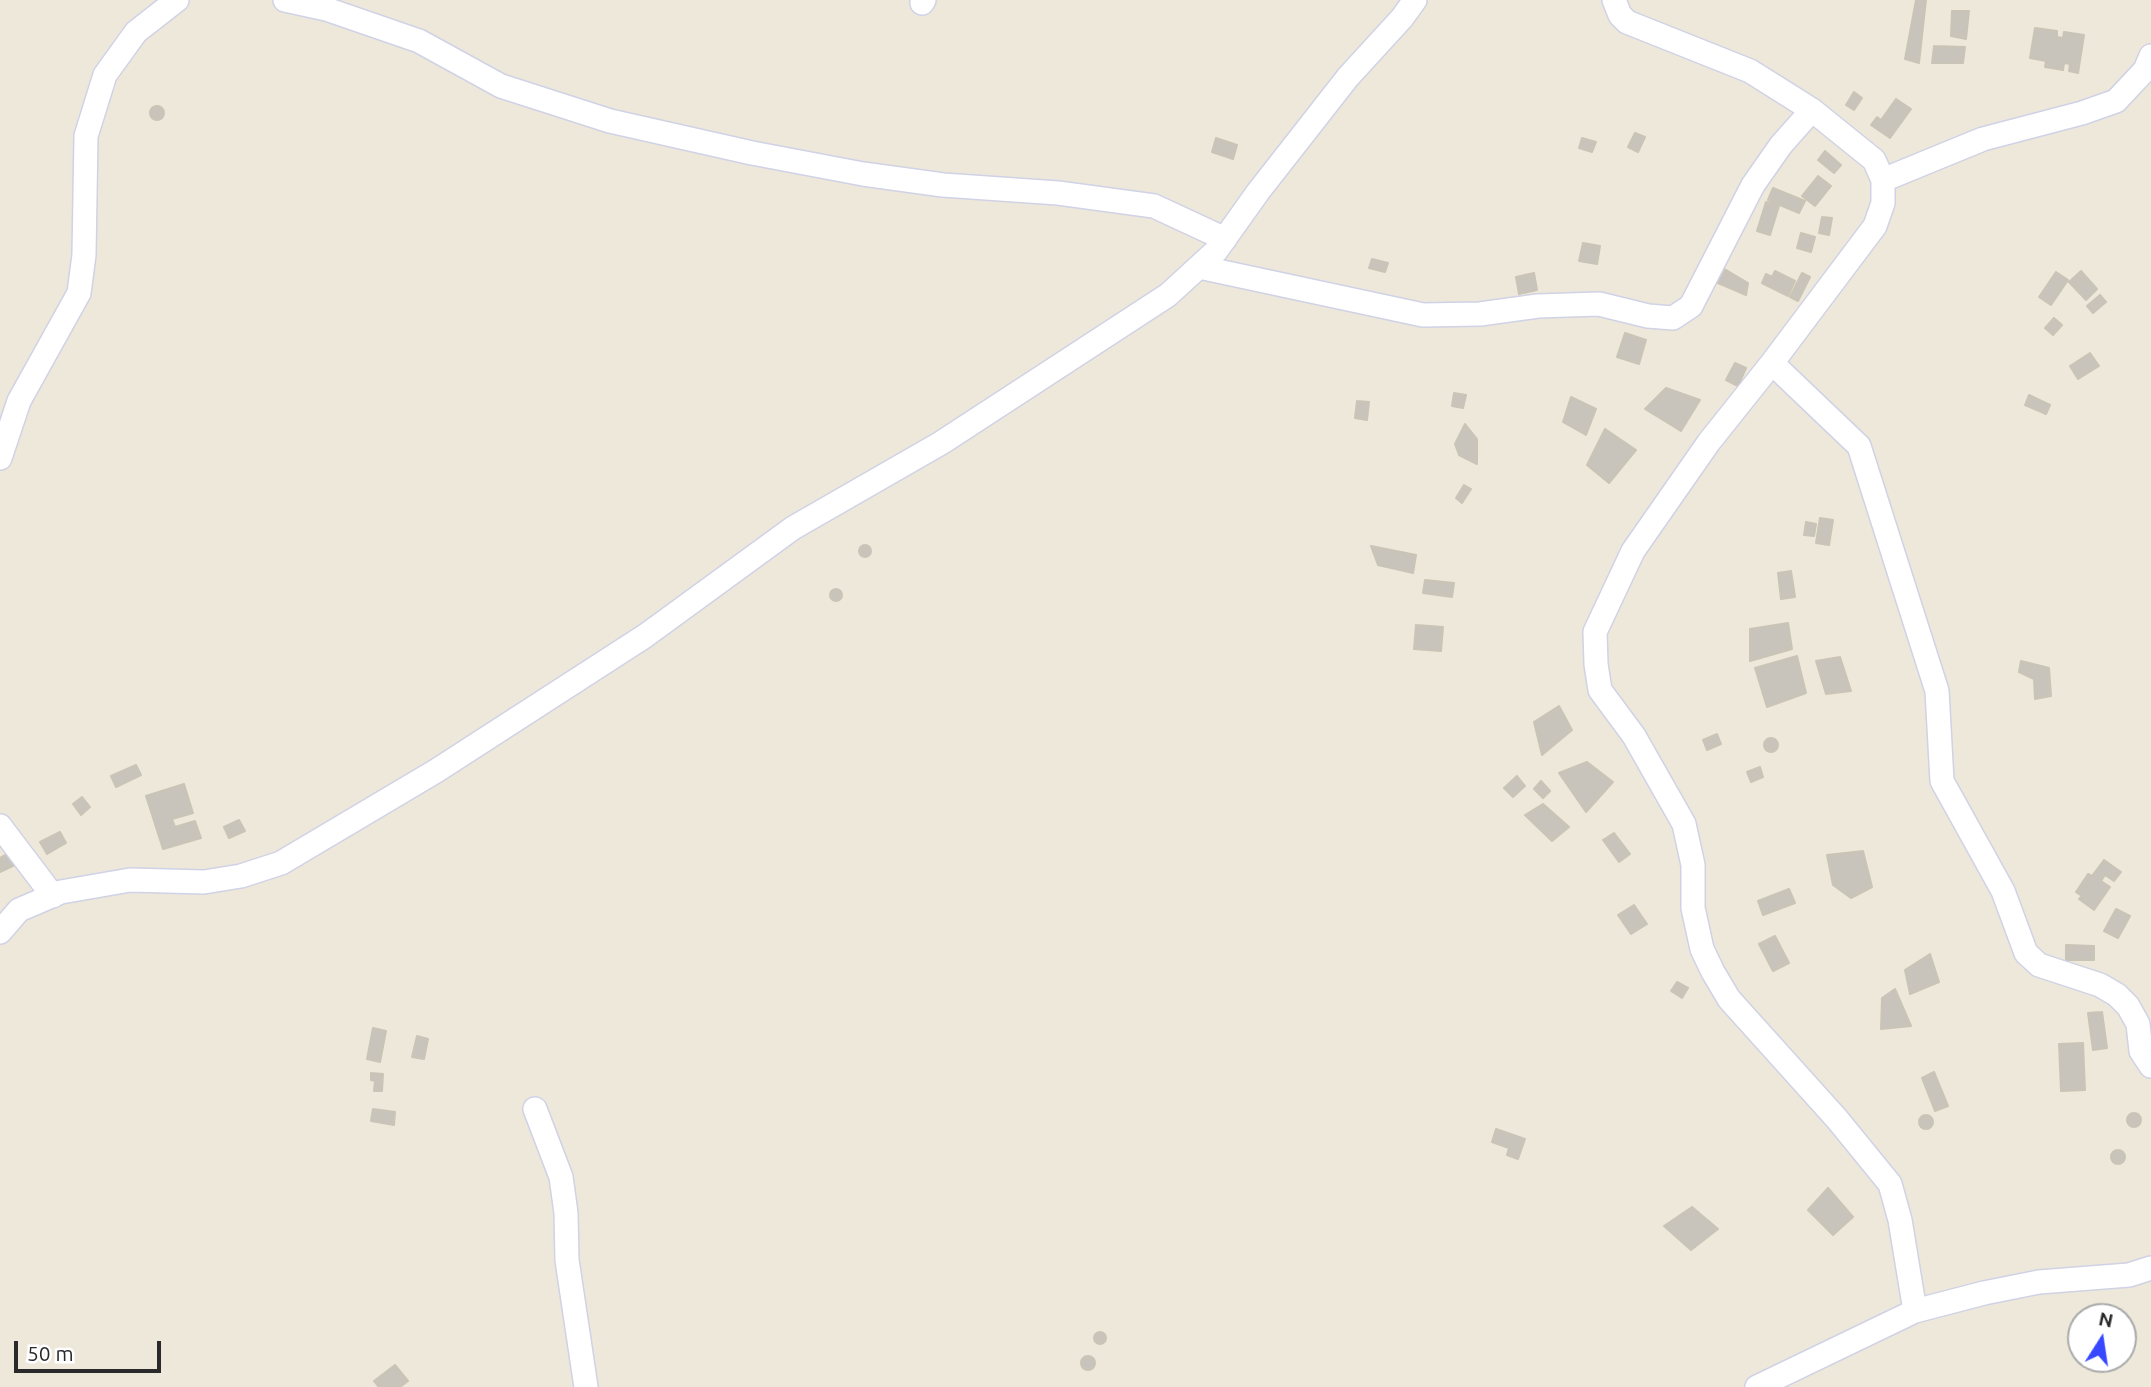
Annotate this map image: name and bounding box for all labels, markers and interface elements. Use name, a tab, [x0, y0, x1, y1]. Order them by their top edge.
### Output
north arrow	[2067, 1303, 2137, 1373]
text: N	[2097, 1307, 2115, 1332]
scale bar	[18, 1328, 164, 1372]
text: 50 m	[27, 1341, 74, 1365]

